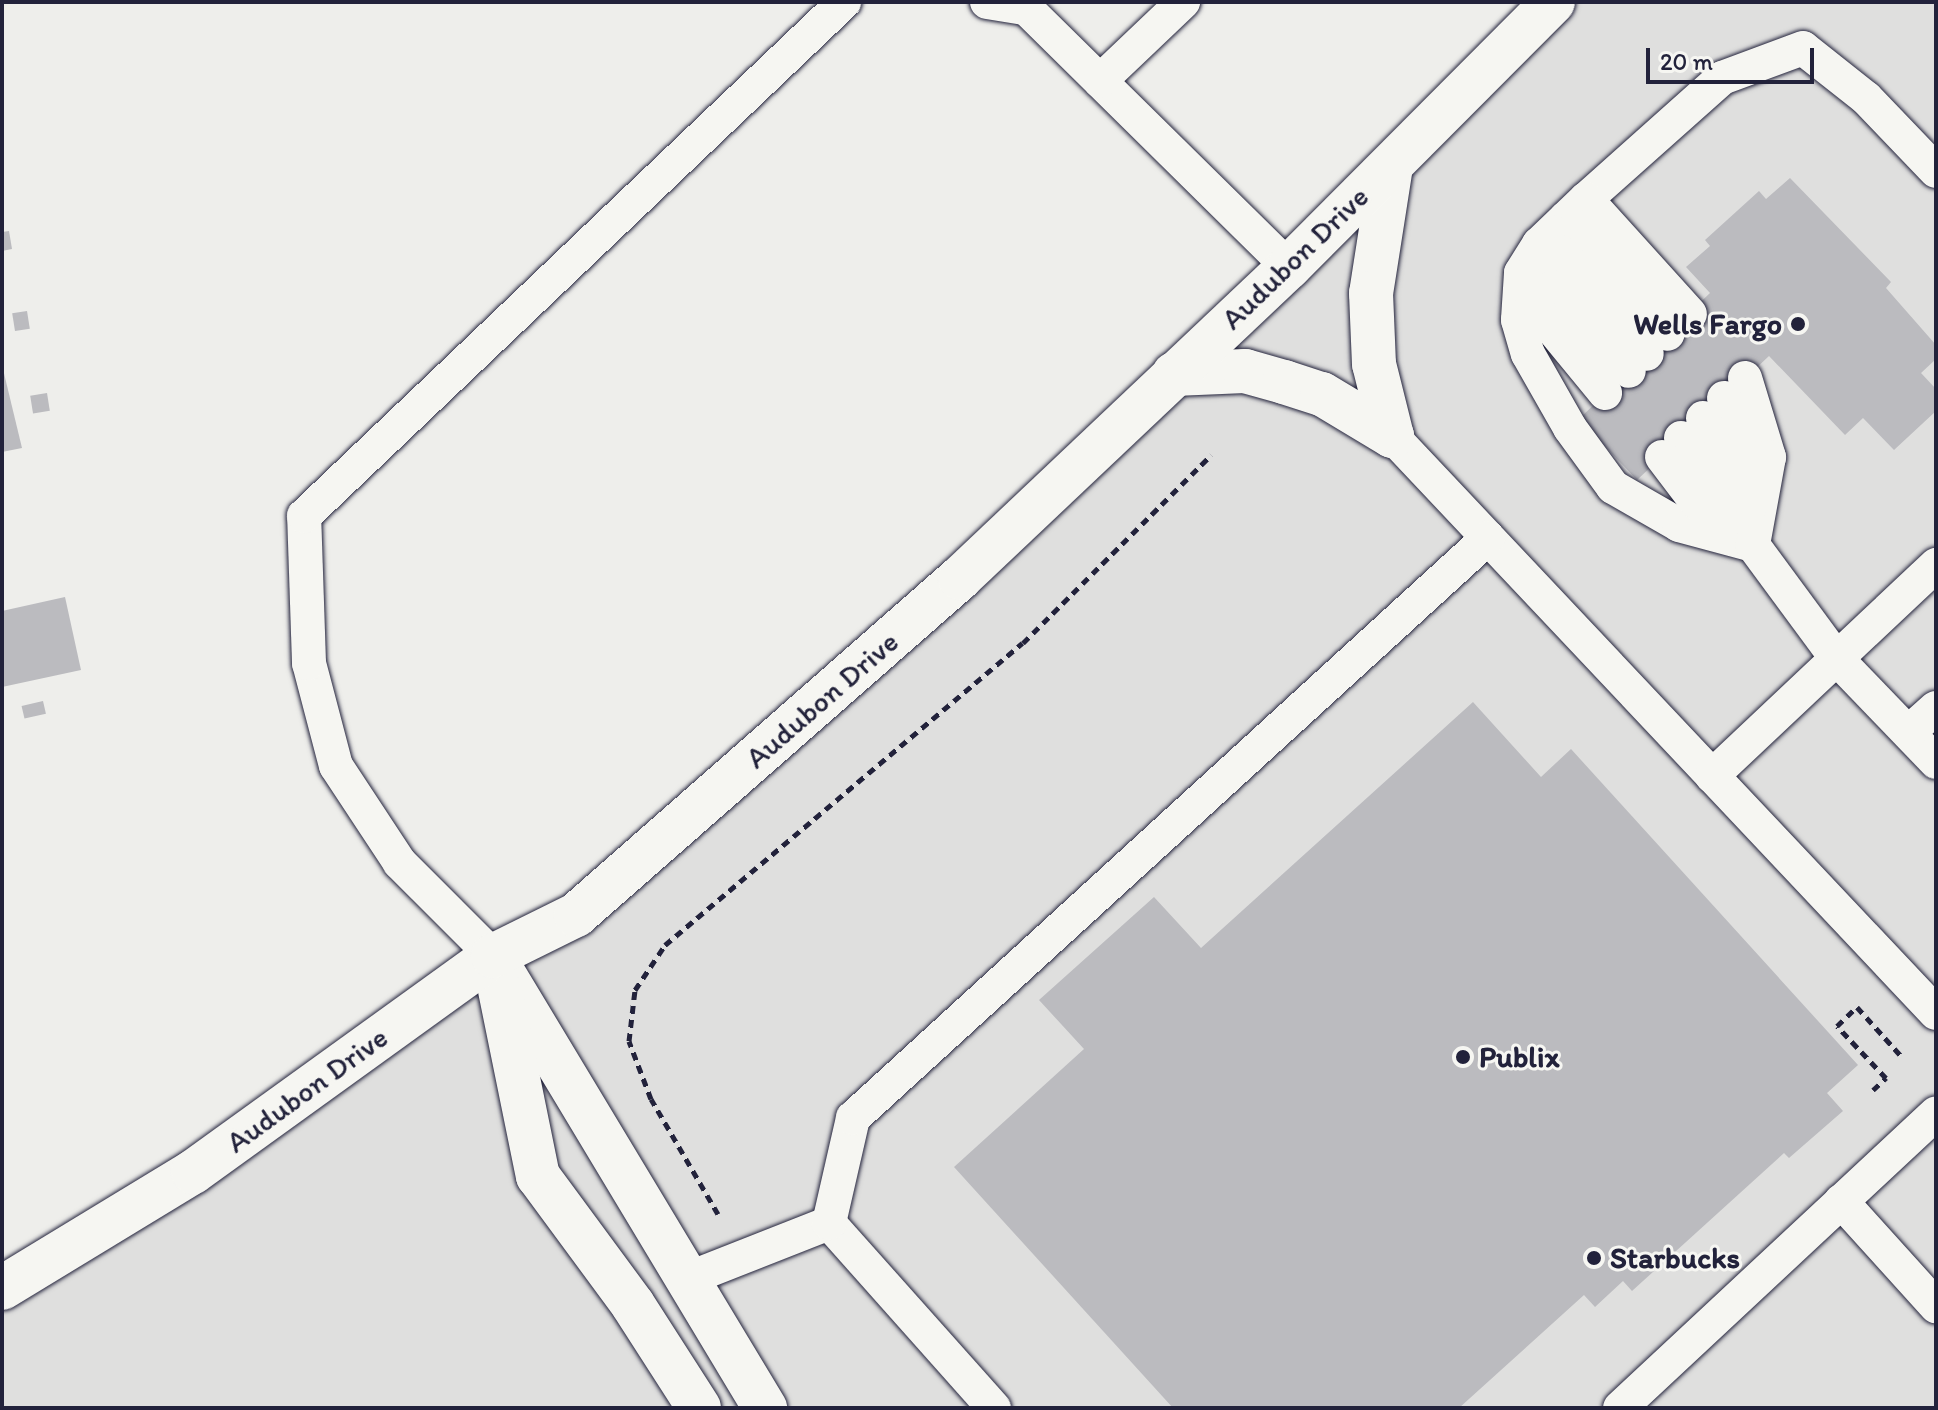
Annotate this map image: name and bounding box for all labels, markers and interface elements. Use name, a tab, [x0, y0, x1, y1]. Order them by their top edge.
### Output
scale bar	[1650, 32, 1818, 82]
text: 20 m	[1660, 47, 1713, 76]
street label: Audubon Drive	[1214, 179, 1376, 337]
place label: Wells Fargo	[1633, 306, 1782, 342]
marker: Wells Fargo	[1789, 315, 1807, 333]
street label: Audubon Drive	[738, 624, 906, 776]
street label: Audubon Drive	[219, 1019, 395, 1161]
place label: Publix	[1479, 1039, 1559, 1075]
marker: Publix	[1454, 1048, 1472, 1066]
place label: Starbucks	[1610, 1240, 1740, 1276]
marker: Starbucks	[1585, 1249, 1603, 1267]

